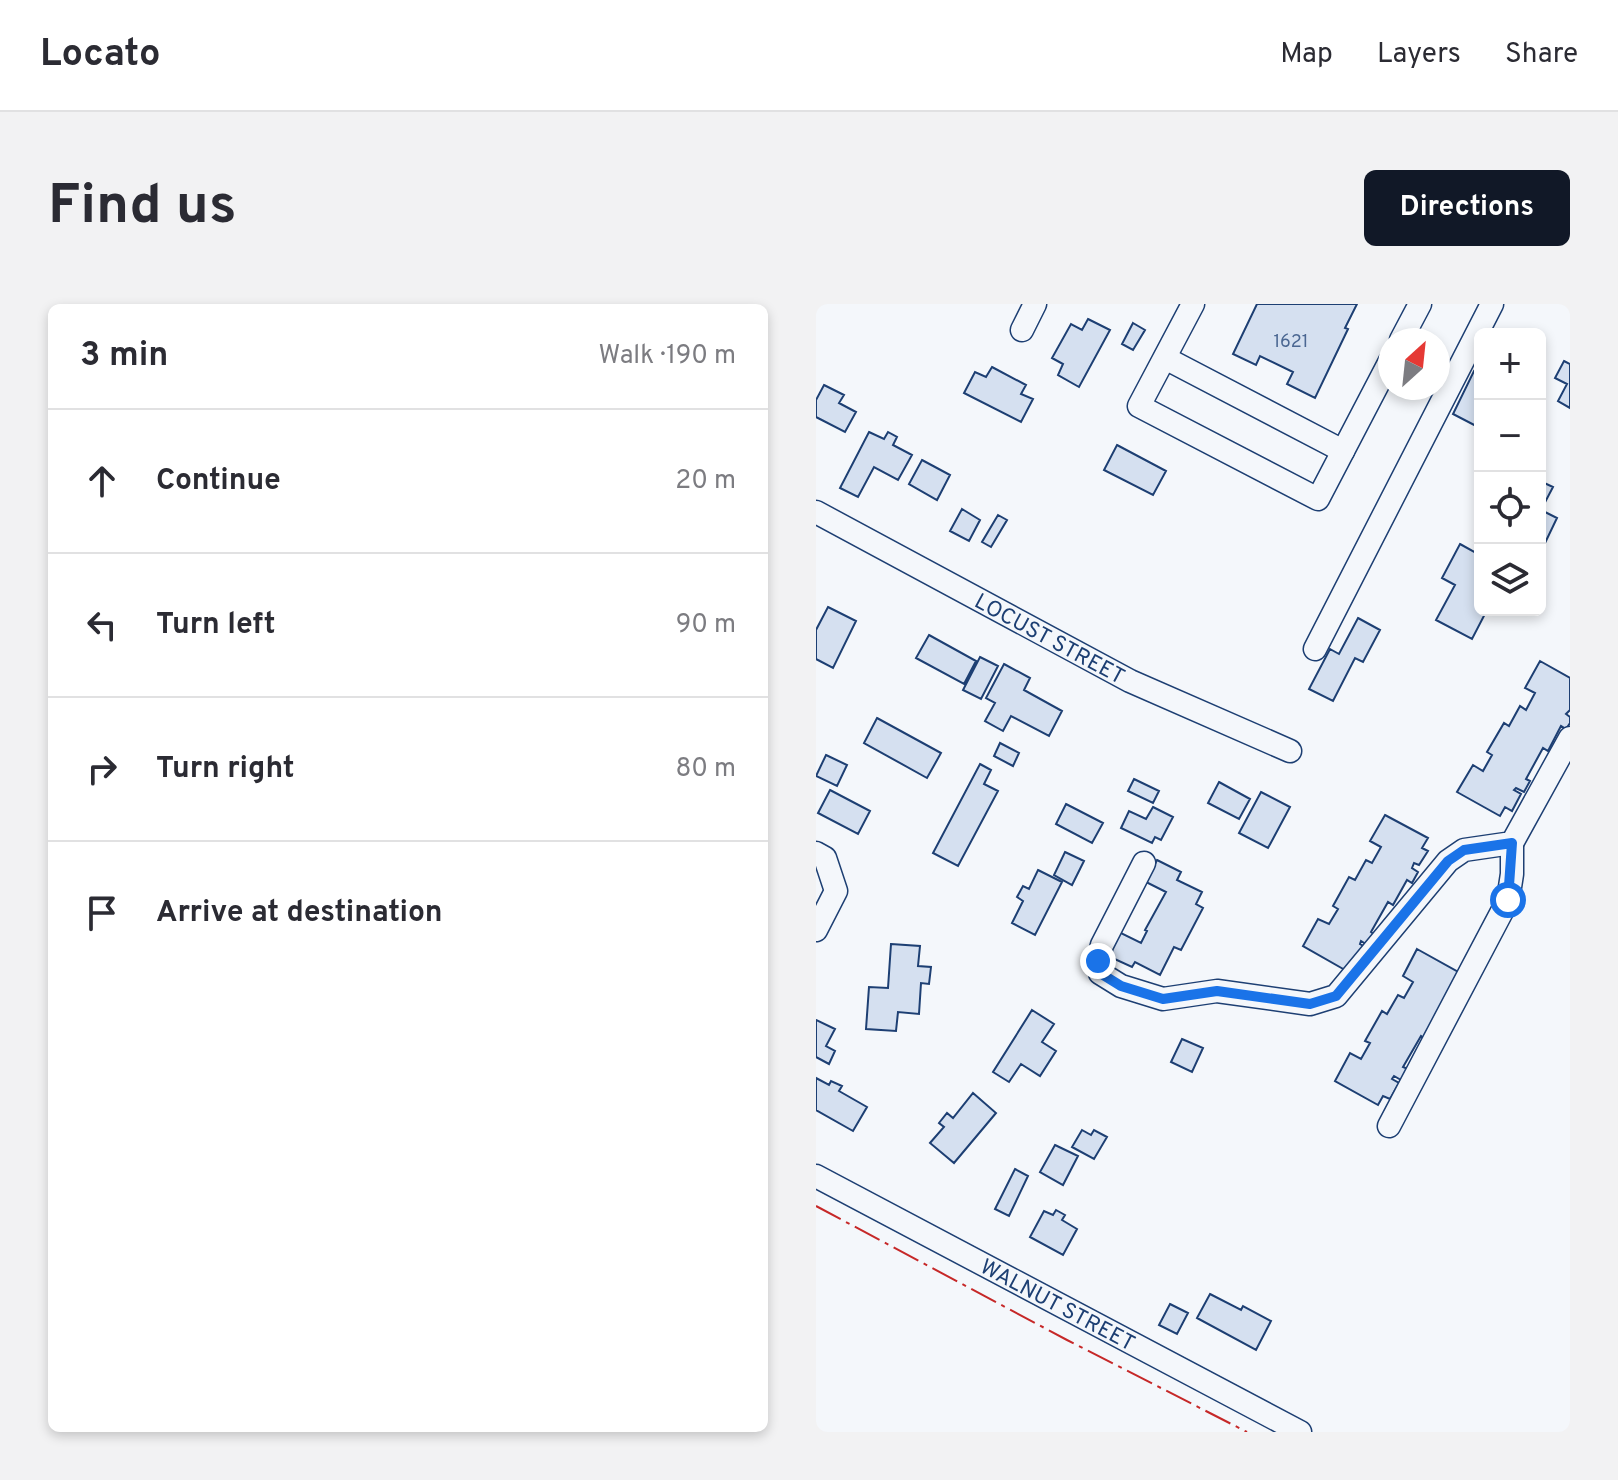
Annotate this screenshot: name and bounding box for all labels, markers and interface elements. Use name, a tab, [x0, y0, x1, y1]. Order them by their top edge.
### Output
text: Locato	[40, 31, 160, 80]
text: Map	[1280, 37, 1333, 73]
text: Layers	[1377, 37, 1461, 73]
text: Share	[1505, 37, 1578, 73]
button: Directions	[1364, 170, 1570, 246]
text: Find us	[48, 173, 237, 243]
north arrow	[1378, 328, 1450, 400]
map controls	[1474, 328, 1546, 616]
button: +	[1474, 328, 1546, 400]
house number: 1621	[1273, 331, 1309, 354]
text: 3 min	[80, 335, 168, 378]
text: Walk · 190 m	[598, 340, 736, 373]
button: −	[1474, 400, 1546, 472]
icon: ahead	[80, 459, 124, 503]
text: Continue	[156, 463, 281, 500]
text: 20 m	[675, 465, 736, 498]
button: locate	[1474, 472, 1546, 544]
button: layers	[1474, 544, 1546, 616]
street label: LOCUST STREET	[969, 589, 1129, 692]
icon: left	[80, 603, 124, 647]
text: Turn left	[156, 607, 276, 644]
text: 90 m	[676, 609, 736, 642]
icon: right	[80, 747, 124, 791]
text: Turn right	[156, 751, 294, 788]
text: 80 m	[676, 753, 736, 786]
route start	[1490, 882, 1526, 918]
icon: arrive	[80, 891, 124, 935]
text: Arrive at destination	[156, 895, 442, 932]
route end	[1080, 943, 1116, 979]
street label: WALNUT STREET	[975, 1254, 1139, 1358]

